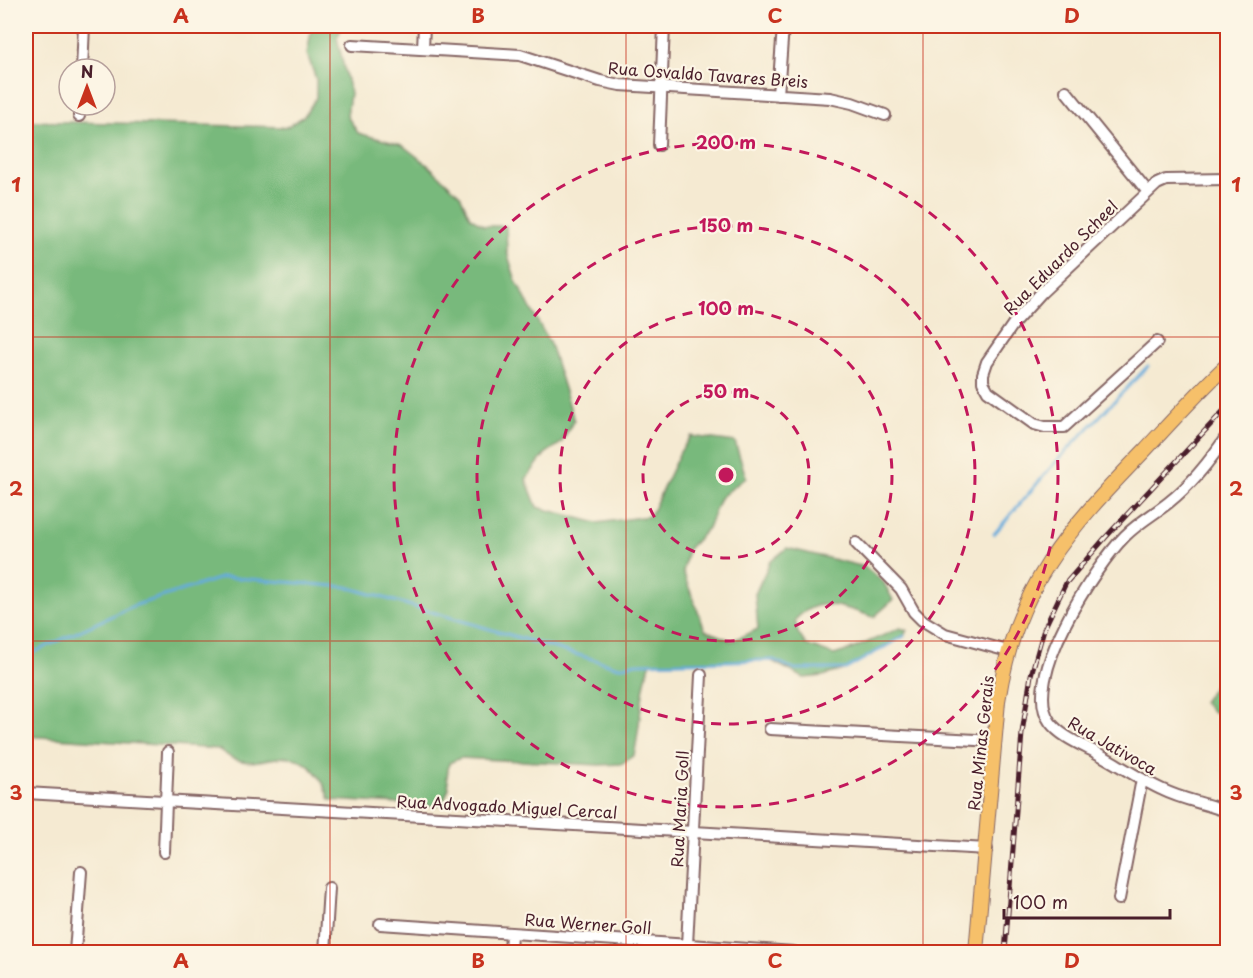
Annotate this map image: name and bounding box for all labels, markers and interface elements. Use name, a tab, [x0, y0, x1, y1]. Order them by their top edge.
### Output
text: A	[173, 0, 189, 30]
text: B	[471, 0, 485, 30]
text: C	[767, 0, 783, 30]
text: D	[1064, 0, 1080, 30]
street label: Rua Osvaldo Tavares Breis	[607, 55, 809, 93]
north arrow	[57, 57, 117, 117]
text: N	[81, 59, 93, 83]
text: 200 m	[696, 128, 756, 155]
text: 1	[11, 169, 21, 199]
text: 1	[1231, 169, 1241, 199]
street label: Rua Eduardo Scheel	[997, 194, 1123, 320]
text: 150 m	[699, 211, 753, 238]
text: 100 m	[698, 294, 754, 321]
text: 50 m	[703, 377, 749, 404]
centre of rings	[716, 465, 736, 485]
text: 2	[9, 473, 23, 503]
text: 2	[1229, 473, 1243, 503]
street label: Rua Minas Gerais	[961, 674, 999, 812]
street label: Rua Jativoca	[1064, 710, 1163, 781]
street label: Rua Maria Goll	[664, 750, 694, 868]
text: 3	[9, 777, 23, 807]
text: 3	[1229, 777, 1243, 807]
street label: Rua Advogado Miguel Cercal	[396, 788, 618, 824]
scale bar	[1004, 882, 1170, 920]
text: 100 m	[1013, 888, 1068, 915]
street label: Rua Werner Goll	[524, 907, 652, 939]
text: A	[173, 945, 189, 975]
text: B	[471, 945, 485, 975]
text: C	[767, 945, 783, 975]
text: D	[1064, 945, 1080, 975]

